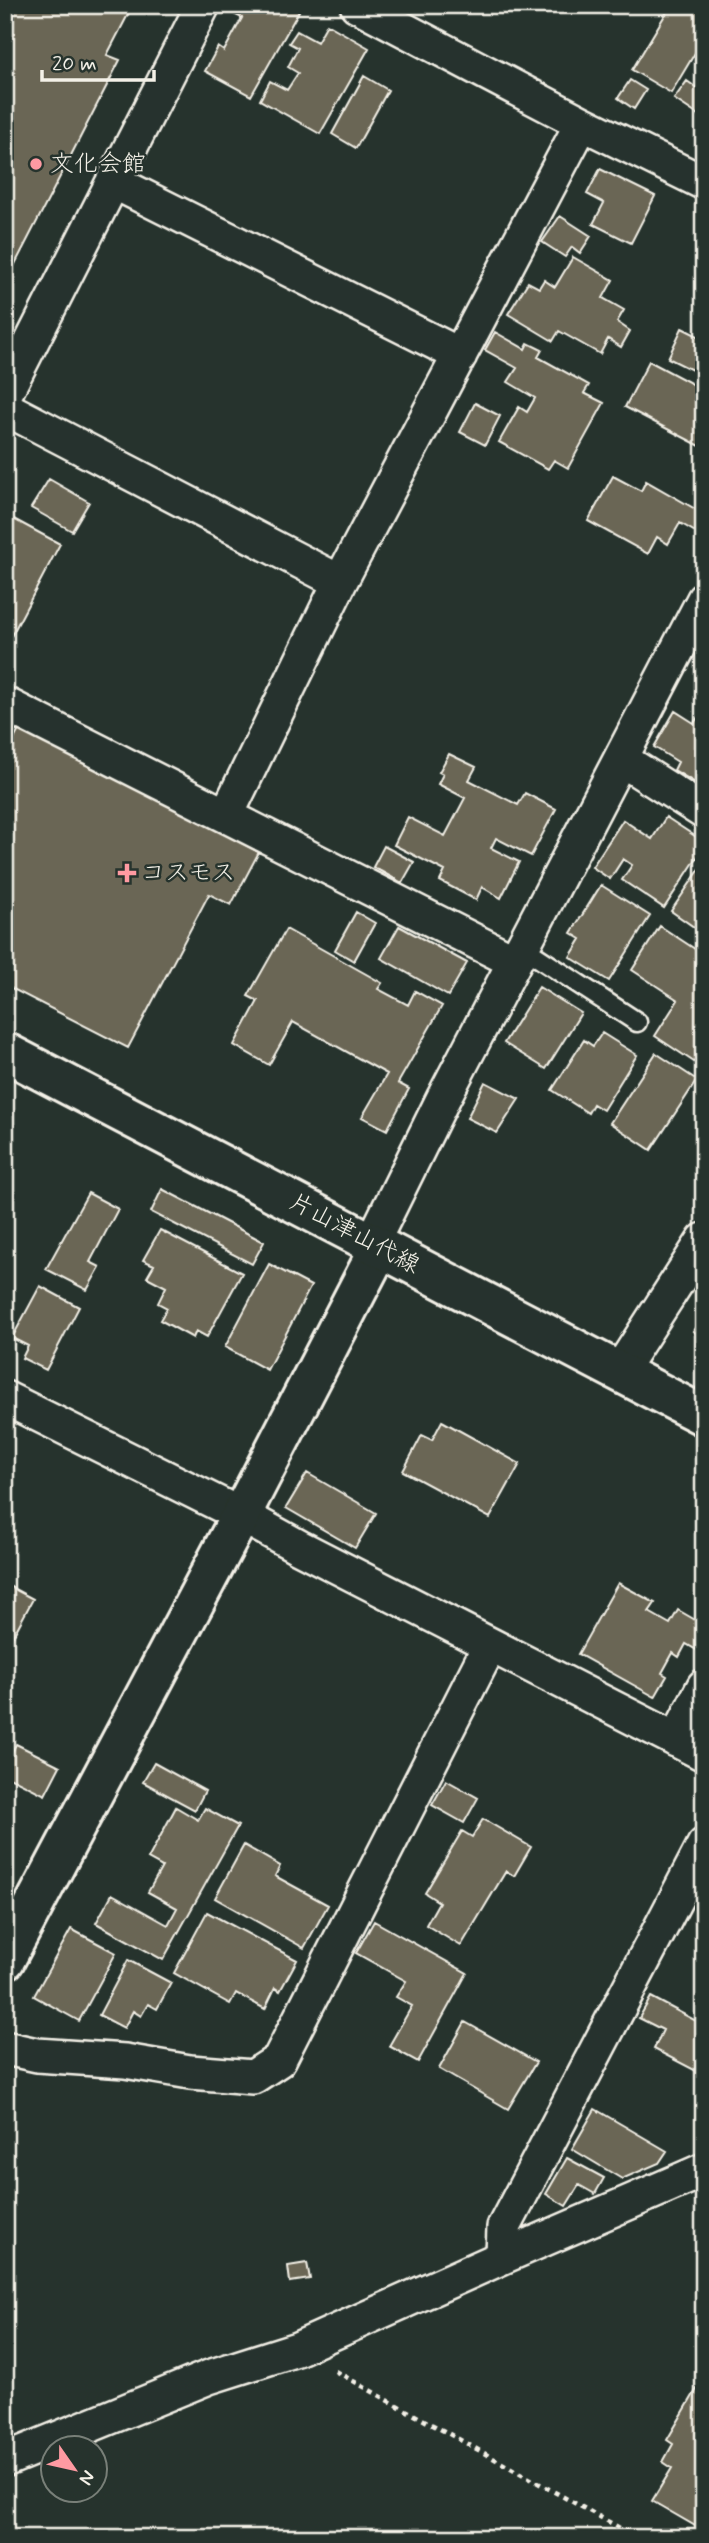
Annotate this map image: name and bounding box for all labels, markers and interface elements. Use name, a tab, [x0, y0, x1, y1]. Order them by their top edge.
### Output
scale bar	[42, 38, 154, 82]
text: 20 m	[52, 50, 97, 78]
place label: 文化会館	[50, 149, 146, 180]
marker: 文化会館	[28, 156, 44, 172]
place label: コスモス	[141, 858, 236, 889]
marker: コスモス	[119, 865, 135, 881]
street label: 片山津山代線	[283, 1187, 425, 1281]
north arrow	[38, 2434, 108, 2504]
text: N	[73, 2465, 101, 2490]

